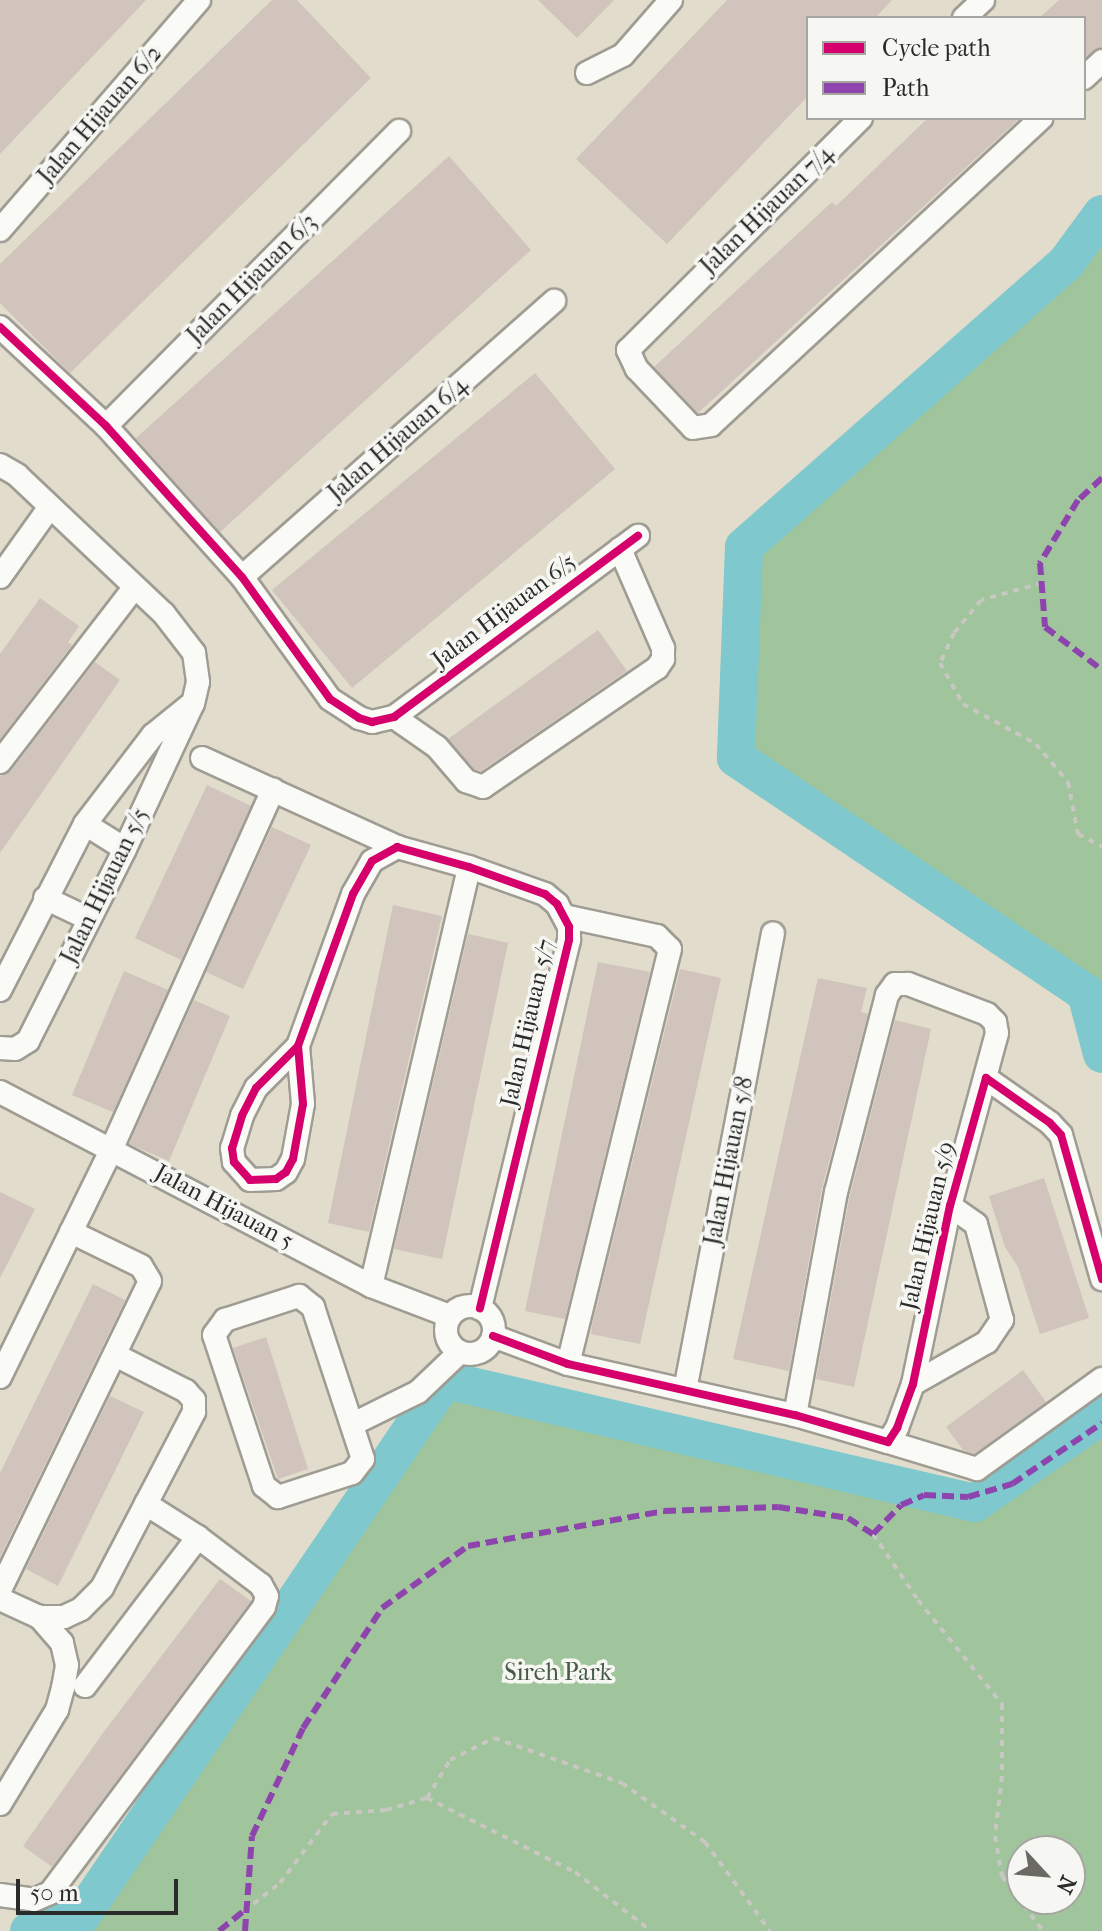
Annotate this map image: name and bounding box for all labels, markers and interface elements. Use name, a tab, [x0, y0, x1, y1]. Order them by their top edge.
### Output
legend	[806, 16, 1086, 120]
text: Cycle path	[882, 34, 991, 62]
street label: Jalan Hijauan 6/2	[32, 40, 168, 190]
text: Path	[882, 74, 929, 102]
street label: Jalan Hijauan 7/4	[694, 139, 840, 281]
street label: Jalan Hijauan 6/3	[181, 208, 323, 350]
street label: Jalan Hijauan 6/4	[322, 370, 474, 508]
street label: Jalan Hijauan 6/5	[426, 548, 582, 674]
street label: Jalan Hijauan 5/5	[55, 803, 155, 969]
street label: Jalan Hijauan 5/7	[495, 936, 561, 1110]
street label: Jalan Hijauan 5/8	[698, 1074, 760, 1248]
street label: Jalan Hijauan 5/9	[895, 1139, 961, 1313]
street label: Jalan Hijauan 5	[149, 1158, 299, 1256]
park label: Sireh Park	[504, 1659, 612, 1687]
north arrow	[1006, 1835, 1086, 1915]
scale bar	[20, 1863, 182, 1913]
text: N	[1050, 1871, 1081, 1898]
text: 50 m	[30, 1879, 79, 1907]

